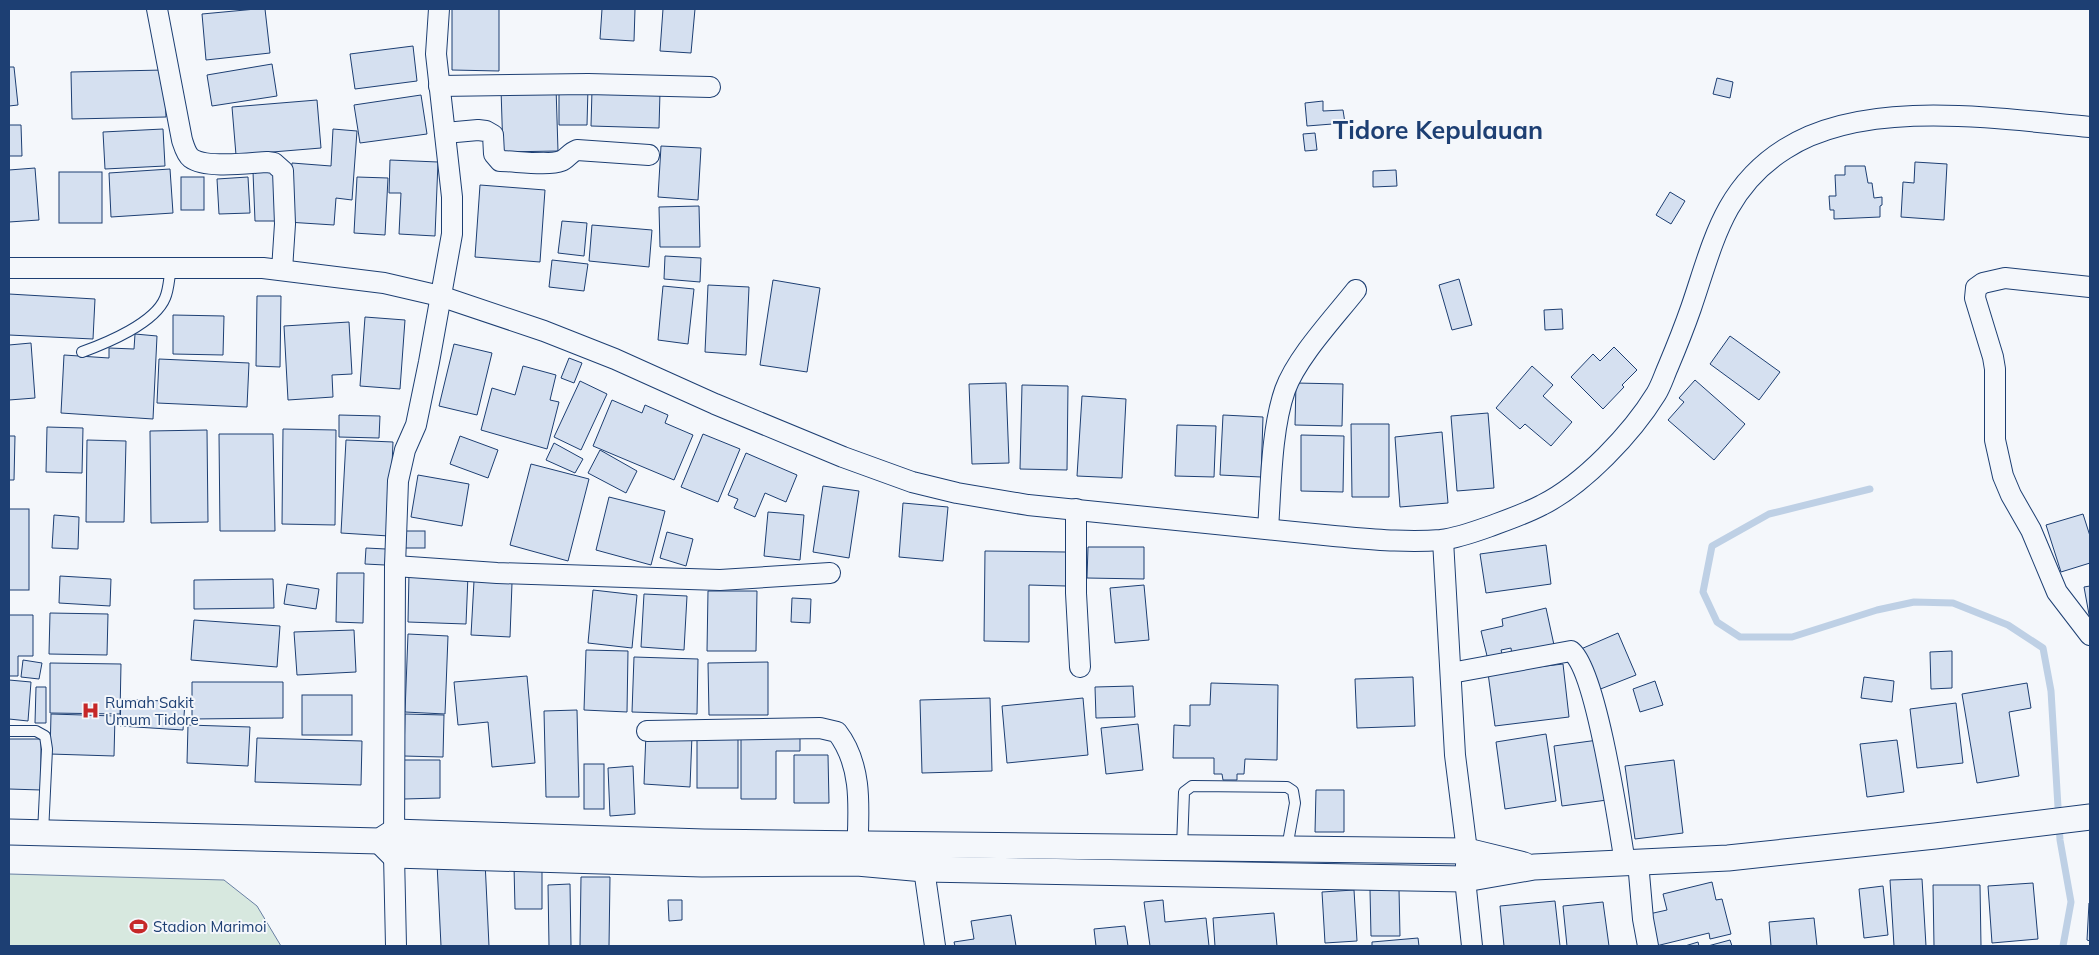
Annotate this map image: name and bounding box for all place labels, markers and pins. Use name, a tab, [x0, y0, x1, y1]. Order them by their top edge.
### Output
place label: Rumah Sakit Umum Tidore	[105, 693, 199, 729]
hospital icon: Rumah Sakit Umum Tidore	[81, 701, 101, 721]
sports icon: Stadion Marimoi	[129, 916, 149, 936]
place label: Stadion Marimoi	[153, 917, 267, 936]

